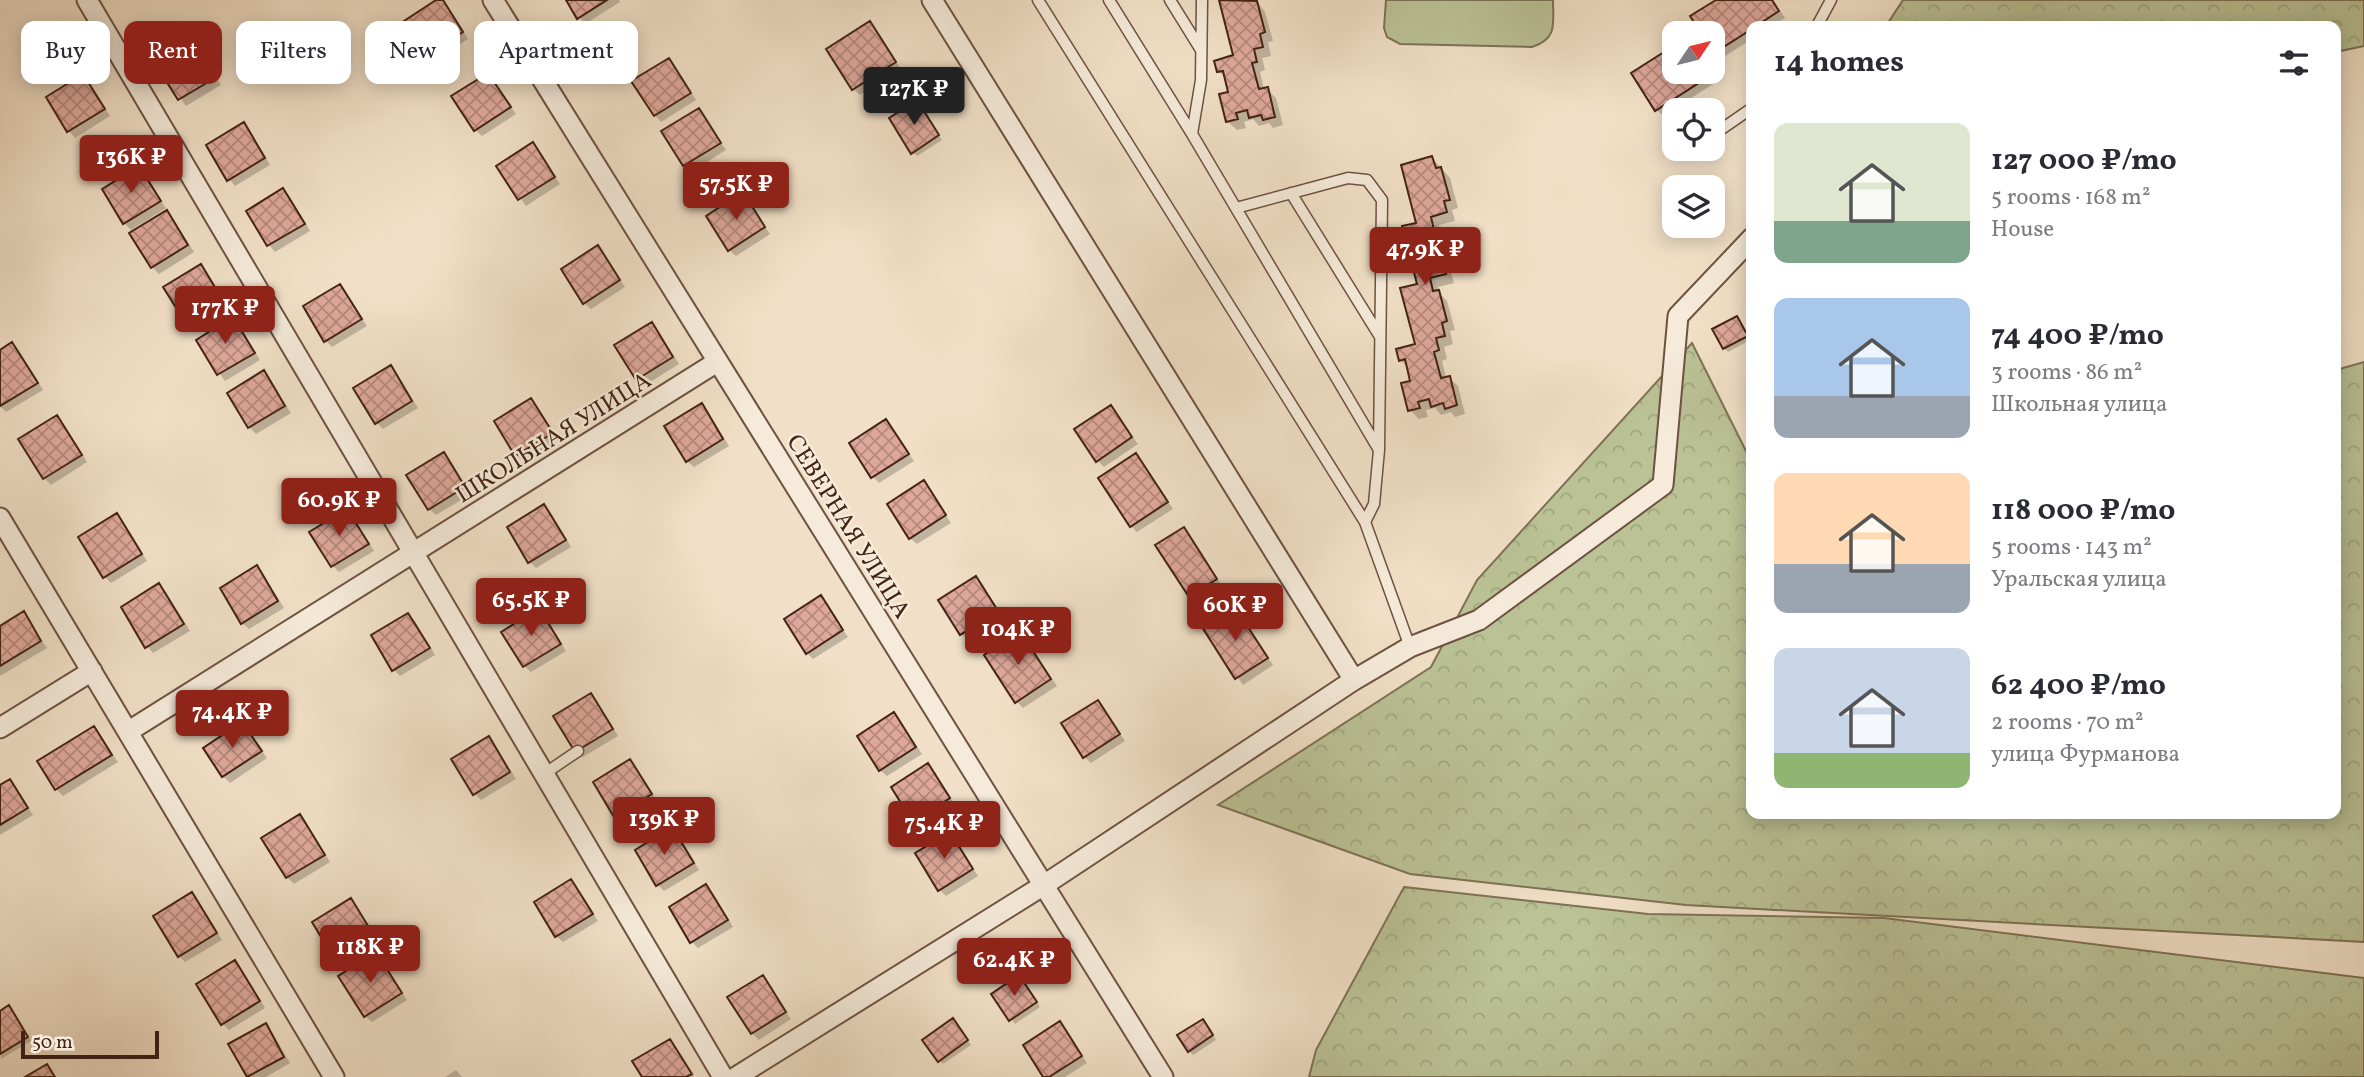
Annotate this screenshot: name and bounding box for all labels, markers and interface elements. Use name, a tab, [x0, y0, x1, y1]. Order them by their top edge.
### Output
chip: Buy	[21, 21, 110, 84]
chip: Rent	[124, 21, 222, 84]
chip: Filters	[236, 21, 351, 84]
chip: New	[365, 21, 460, 84]
chip: Apartment	[474, 21, 638, 84]
north arrow	[1662, 21, 1726, 84]
map controls	[1662, 21, 1725, 238]
text: 14 homes	[1774, 42, 1904, 84]
icon: filters	[2275, 44, 2313, 82]
pin: 127K ₽	[857, 68, 971, 127]
text: 127K ₽	[880, 74, 948, 106]
button: locate	[1662, 98, 1725, 161]
pin: 136K ₽	[74, 136, 188, 195]
text: 127 000 ₽/mo	[1991, 140, 2177, 182]
text: 136K ₽	[96, 142, 166, 174]
icon: home	[1830, 151, 1914, 235]
pin: 57.5K ₽	[671, 162, 801, 222]
text: 57.5K ₽	[699, 169, 773, 201]
button: layers	[1662, 175, 1725, 238]
text: 5 rooms · 168 m²	[1991, 182, 2150, 214]
text: House	[1991, 214, 2054, 246]
pin: 47.9K ₽	[1360, 228, 1490, 287]
text: 47.9K ₽	[1386, 234, 1464, 266]
pin: 177K ₽	[168, 286, 282, 346]
text: 177K ₽	[191, 293, 259, 325]
text: 74 400 ₽/mo	[1991, 315, 2164, 357]
icon: home	[1830, 326, 1914, 410]
text: 3 rooms · 86 m²	[1991, 357, 2142, 389]
street label: ШКОЛЬНАЯ УЛИЦА	[449, 364, 659, 513]
text: Школьная улица	[1991, 389, 2167, 421]
street label: СЕВЕРНАЯ УЛИЦА	[777, 428, 918, 626]
pin: 60.9K ₽	[274, 478, 404, 538]
text: 60.9K ₽	[297, 485, 381, 517]
text: 118 000 ₽/mo	[1991, 490, 2175, 532]
icon: home	[1830, 501, 1914, 585]
text: 5 rooms · 143 m²	[1991, 532, 2152, 564]
text: Уральская улица	[1991, 564, 2167, 596]
pin: 65.5K ₽	[466, 578, 596, 638]
pin: 60K ₽	[1186, 584, 1284, 643]
text: 65.5K ₽	[492, 585, 570, 617]
text: 60K ₽	[1203, 590, 1267, 622]
pin: 104K ₽	[961, 608, 1075, 667]
text: 104K ₽	[981, 614, 1055, 646]
text: 62 400 ₽/mo	[1991, 665, 2166, 707]
icon: home	[1830, 676, 1914, 760]
pin: 74.4K ₽	[167, 690, 297, 750]
text: 74.4K ₽	[192, 697, 272, 729]
text: 2 rooms · 70 m²	[1991, 707, 2144, 739]
text: улица Фурманова	[1991, 739, 2180, 771]
pin: 139K ₽	[607, 798, 721, 857]
pin: 75.4K ₽	[879, 802, 1009, 861]
text: 139K ₽	[629, 804, 699, 836]
text: 75.4K ₽	[904, 808, 984, 840]
pin: 118K ₽	[313, 926, 427, 985]
text: 118K ₽	[336, 932, 404, 964]
pin: 62.4K ₽	[949, 939, 1079, 998]
text: 62.4K ₽	[973, 945, 1055, 977]
scale bar	[21, 1028, 159, 1060]
text: 50 m	[32, 1030, 73, 1056]

